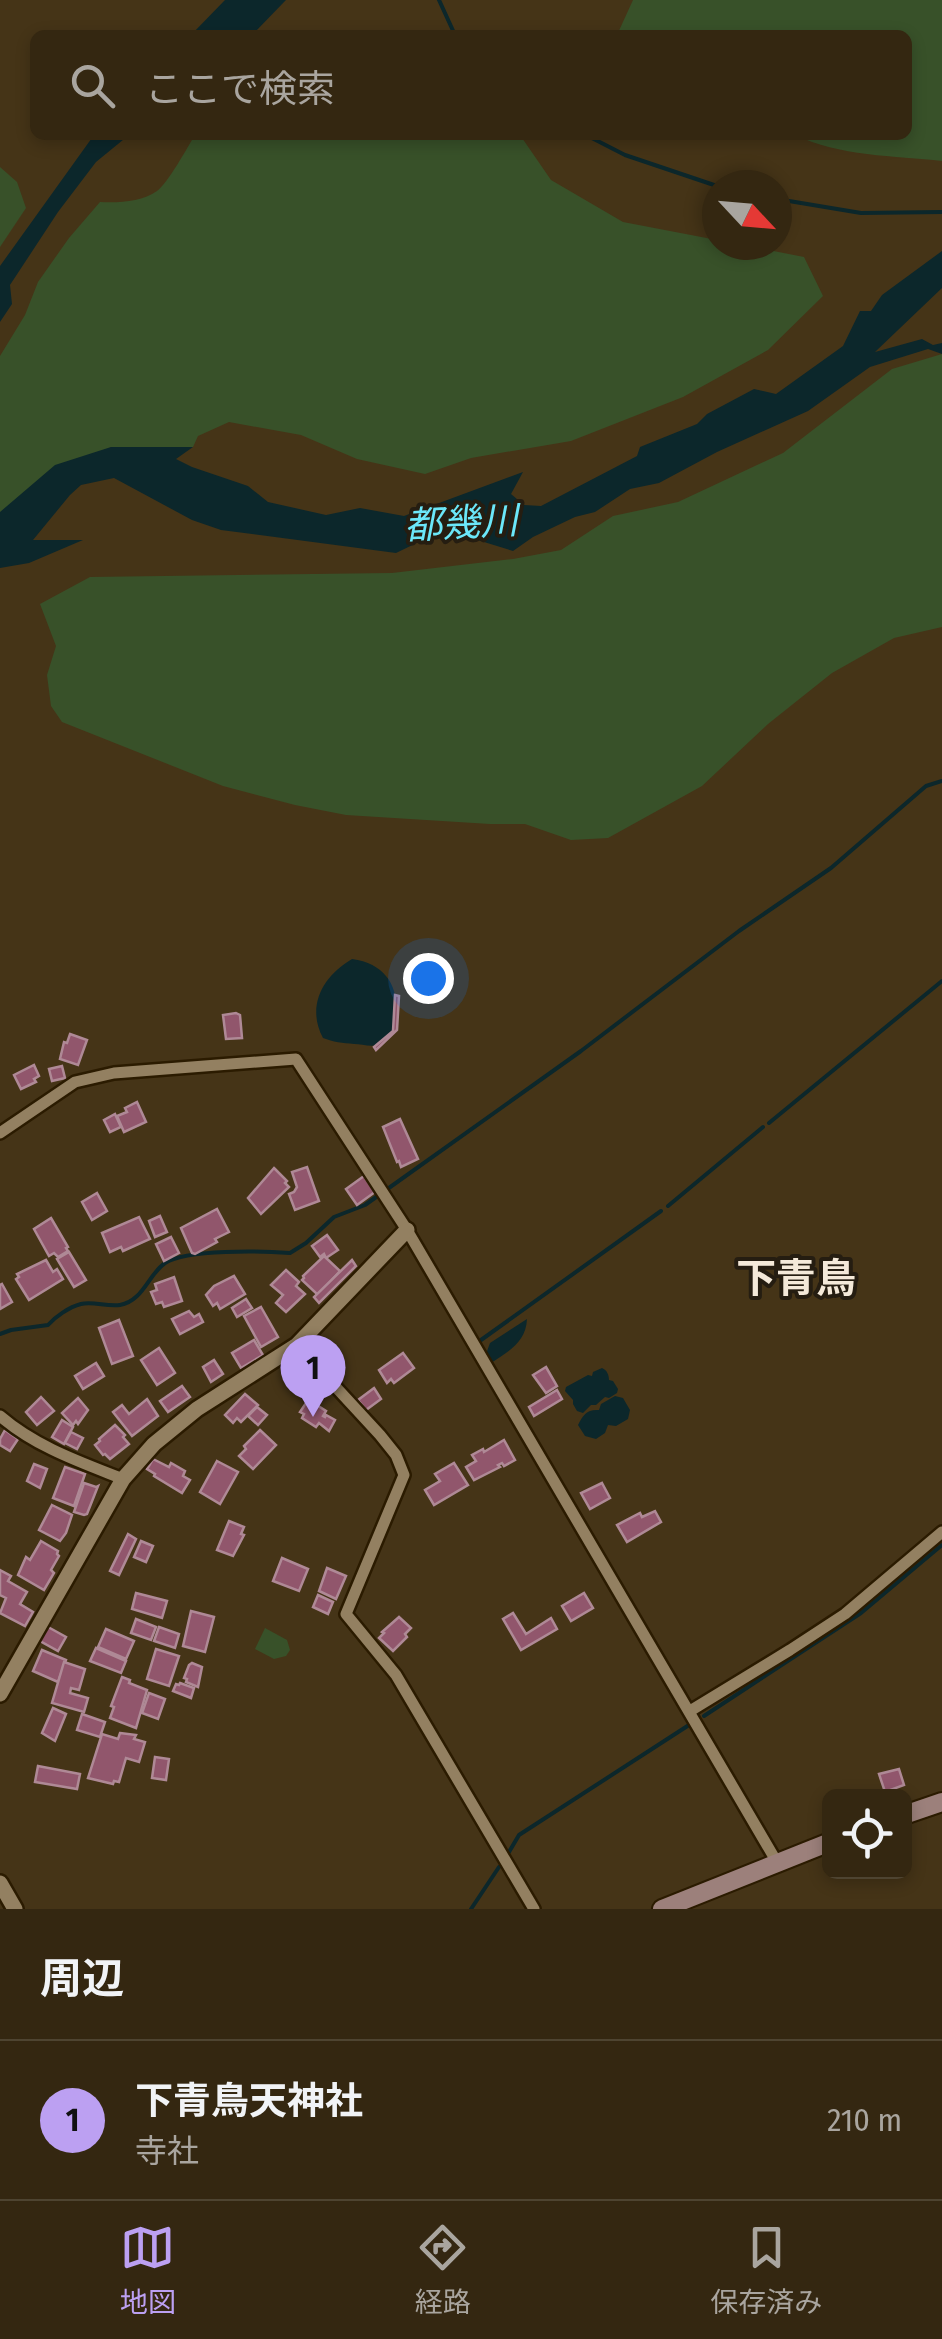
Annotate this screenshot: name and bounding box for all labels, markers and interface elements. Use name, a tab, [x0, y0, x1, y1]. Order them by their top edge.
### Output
search box	[30, 30, 912, 140]
icon: search	[65, 58, 120, 113]
text: ここで検索	[145, 66, 335, 112]
north arrow	[702, 170, 792, 260]
water label: 都幾川	[403, 497, 523, 549]
your location	[403, 953, 454, 1004]
district label: 下青鳥	[736, 1255, 856, 1303]
pin: 1	[280, 1334, 346, 1417]
map controls	[822, 1789, 912, 1879]
button: locate	[822, 1789, 912, 1879]
text: 周辺	[40, 1954, 124, 2004]
text: 下青鳥天神社	[135, 2078, 363, 2124]
text: 1	[66, 2101, 79, 2139]
text: 210 m	[827, 2101, 902, 2139]
text: 寺社	[135, 2132, 199, 2170]
tab: 地図	[120, 2220, 176, 2320]
tab: 経路	[415, 2220, 471, 2320]
tab: 保存済み	[710, 2220, 822, 2320]

